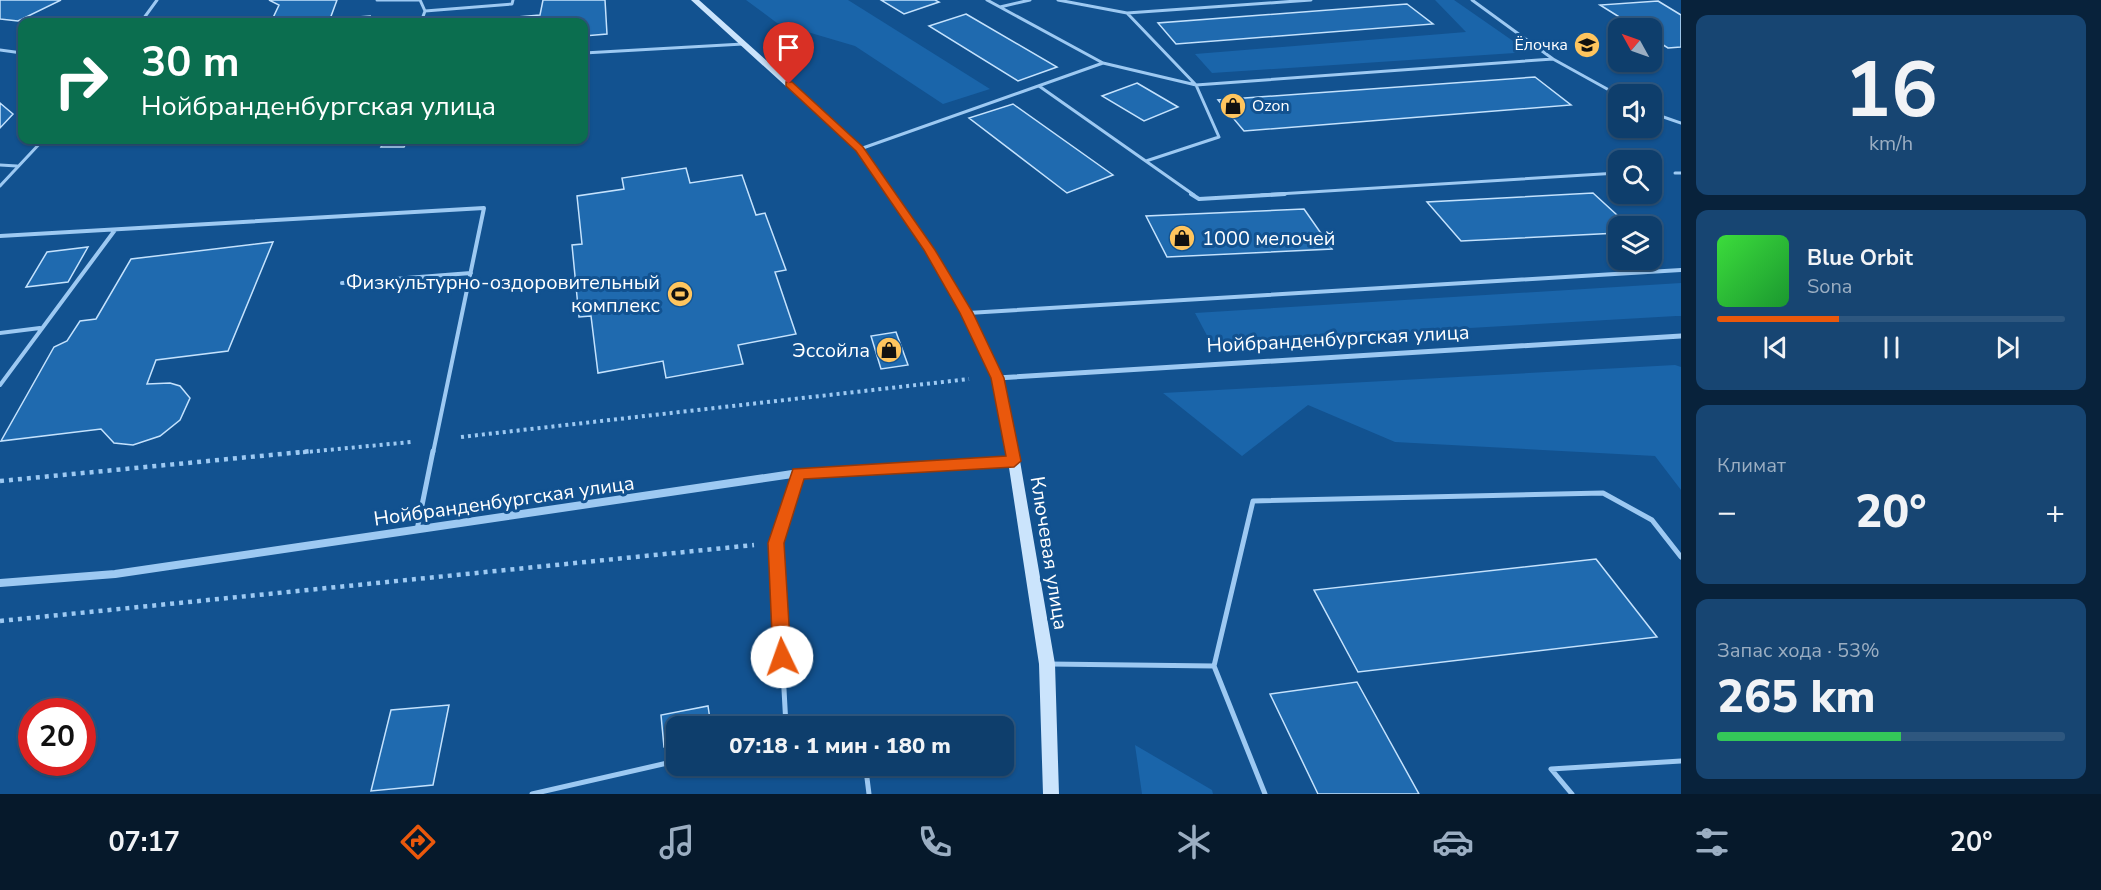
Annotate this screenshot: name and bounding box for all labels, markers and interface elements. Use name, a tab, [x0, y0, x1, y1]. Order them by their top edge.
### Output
north arrow	[1608, 18, 1662, 72]
map controls	[1608, 18, 1662, 270]
pin	[763, 22, 814, 84]
school or university icon: Ёлочка	[1572, 30, 1602, 60]
icon: arrive	[772, 31, 805, 64]
text: 30 m	[141, 34, 240, 91]
place label: Ёлочка	[1515, 34, 1568, 56]
text: 16	[1844, 37, 1938, 144]
icon: right	[42, 42, 120, 120]
button: sound	[1608, 84, 1662, 138]
text: Нойбранденбургская улица	[141, 88, 496, 125]
shop icon: Ozon	[1218, 91, 1248, 121]
place label: Ozon	[1252, 95, 1290, 117]
text: km/h	[1869, 130, 1913, 157]
button: search	[1608, 150, 1662, 204]
button: layers	[1608, 216, 1662, 270]
shop icon: 1000 мелочей	[1167, 223, 1197, 253]
place label: 1000 мелочей	[1202, 225, 1336, 252]
text: Blue Orbit	[1807, 243, 1913, 273]
place label: Физкультурно-оздоровительный комплекс	[346, 269, 660, 319]
text: Sona	[1807, 273, 1852, 300]
sports icon: Физкультурно-оздоровительный комплекс	[665, 279, 695, 309]
street label: Нойбранденбургская улица	[1206, 319, 1470, 359]
icon: previous	[1759, 331, 1792, 364]
icon: pause	[1875, 331, 1908, 364]
icon: next	[1991, 331, 2024, 364]
shop icon: Эссойла	[874, 335, 904, 365]
place label: Эссойла	[792, 337, 870, 364]
text: Климат	[1717, 452, 1786, 479]
street label: Нойбранденбургская улица	[372, 469, 636, 533]
street label: Ключевая улица	[1024, 474, 1074, 632]
text: 20°	[1855, 482, 1927, 543]
text: −	[1717, 490, 1737, 535]
text: +	[2045, 490, 2065, 535]
position arrow	[750, 625, 814, 689]
text: Запас хода · 53%	[1717, 637, 1880, 664]
text: 265 km	[1717, 667, 1876, 728]
speed limit sign: 20	[18, 698, 96, 776]
text: 07:18 · 1 мин · 180 m	[729, 731, 951, 761]
icon: directions	[397, 821, 439, 863]
icon: music	[656, 821, 698, 863]
icon: phone	[914, 821, 956, 863]
icon: climate	[1173, 821, 1215, 863]
icon: car	[1432, 821, 1474, 863]
icon: filters	[1691, 821, 1733, 863]
text: 07:17	[108, 824, 180, 861]
text: 20°	[1950, 824, 1992, 861]

